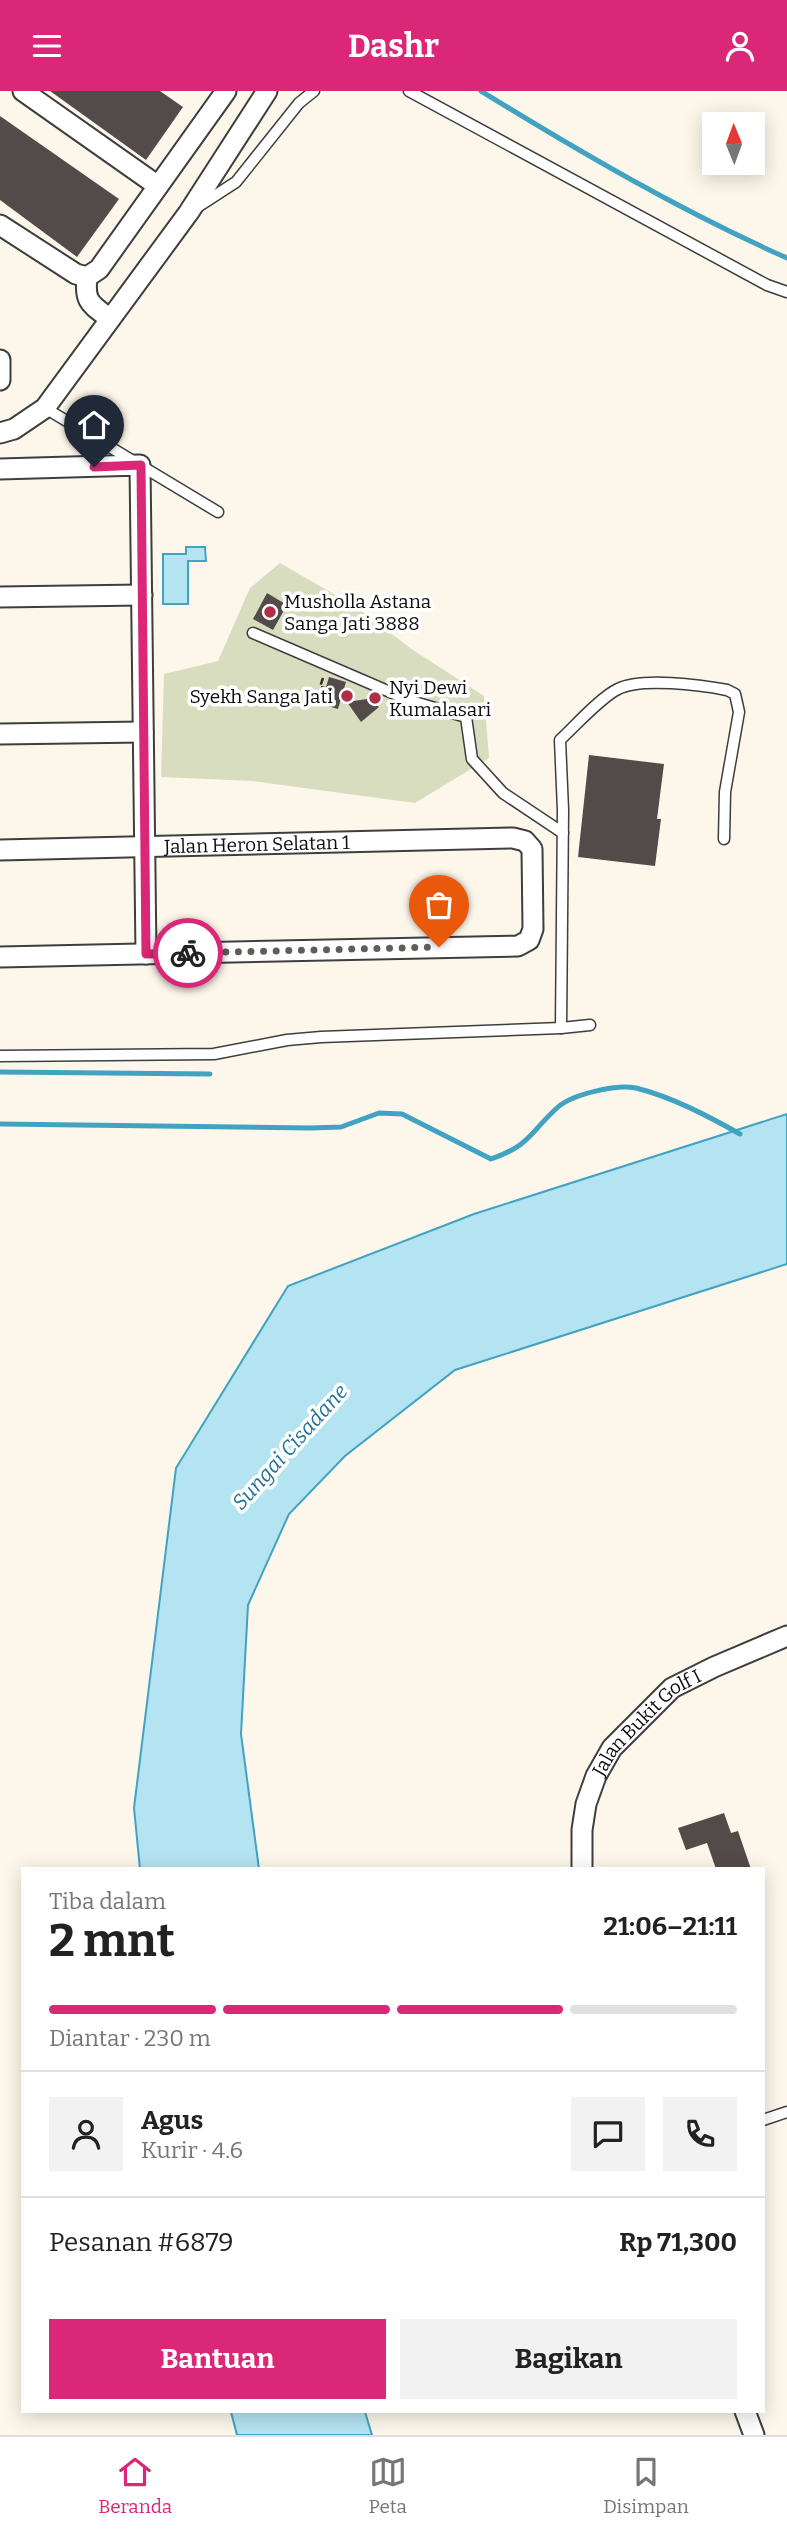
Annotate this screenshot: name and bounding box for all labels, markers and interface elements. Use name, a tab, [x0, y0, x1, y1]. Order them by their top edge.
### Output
icon: menu	[28, 27, 66, 65]
text: Dashr	[348, 27, 439, 65]
icon: person	[721, 27, 759, 65]
north arrow	[702, 112, 765, 175]
map controls	[702, 112, 765, 175]
pin	[64, 395, 124, 467]
icon: home	[75, 406, 113, 444]
place label: Musholla Astana Sanga Jati 3888	[284, 590, 432, 635]
marker: Musholla Astana Sanga Jati 3888	[262, 604, 278, 620]
place label: Nyi Dewi Kumalasari	[389, 676, 491, 721]
place label: Syekh Sanga Jati	[189, 685, 333, 708]
marker: Syekh Sanga Jati	[339, 688, 355, 704]
marker: Nyi Dewi Kumalasari	[367, 690, 383, 706]
street label: Jalan Heron Selatan 1	[163, 830, 350, 858]
pin	[409, 875, 469, 947]
icon: bag	[420, 886, 458, 924]
courier	[153, 918, 223, 988]
icon: bike	[169, 934, 207, 972]
water label: Sungai Cisadane	[227, 1378, 354, 1515]
street label: Jalan Bukit Golf I	[587, 1664, 705, 1781]
text: Tiba dalam	[49, 1887, 166, 1915]
text: 21:06–21:11	[603, 1911, 737, 1942]
text: 2 mnt	[49, 1913, 175, 1968]
text: Diantar · 230 m	[49, 2024, 211, 2052]
button: person	[49, 2097, 123, 2171]
button: chat	[571, 2097, 645, 2171]
button: phone	[663, 2097, 737, 2171]
text: Agus	[141, 2105, 203, 2136]
text: Kurir · 4.6	[141, 2136, 243, 2164]
text: Pesanan #6879	[49, 2227, 233, 2258]
text: Rp 71,300	[619, 2227, 737, 2258]
button: Bantuan	[49, 2319, 386, 2399]
button: Bagikan	[400, 2319, 737, 2399]
tab: Beranda	[98, 2453, 172, 2518]
tab: Peta	[368, 2453, 407, 2518]
tab: Disimpan	[603, 2453, 689, 2518]

